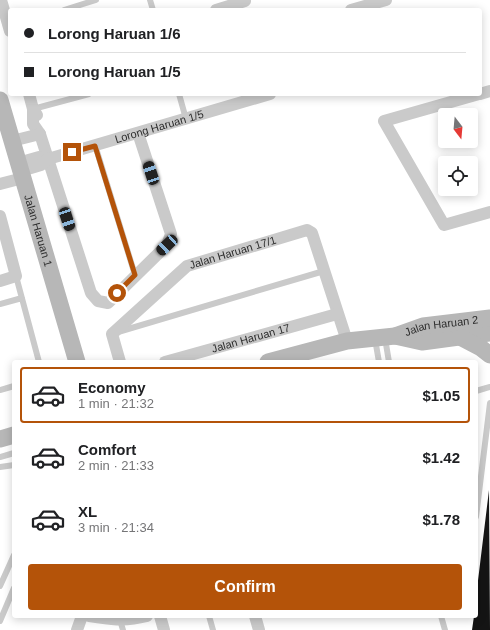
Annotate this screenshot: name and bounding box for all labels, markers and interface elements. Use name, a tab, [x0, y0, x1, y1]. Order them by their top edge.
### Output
text: Lorong Haruan 1/6	[48, 25, 181, 42]
text: Lorong Haruan 1/5	[48, 63, 181, 80]
street label: Lorong Haruan 1/5	[113, 108, 205, 145]
north arrow	[438, 108, 478, 148]
map controls	[438, 108, 478, 196]
route end	[63, 143, 81, 161]
button: locate	[438, 156, 478, 196]
car	[142, 160, 160, 186]
street label: Jalan Haruan 1	[22, 193, 55, 268]
car	[58, 206, 76, 232]
car	[154, 232, 180, 258]
street label: Jalan Haruan 17/1	[188, 234, 277, 271]
route start	[108, 284, 126, 302]
street label: Jalan Haruan 2	[403, 313, 479, 338]
street label: Jalan Haruan 17	[210, 321, 291, 355]
icon: car	[30, 377, 66, 413]
text: Economy	[78, 379, 146, 396]
text: $1.05	[422, 387, 460, 404]
text: 1 min · 21:32	[78, 396, 154, 411]
icon: car	[30, 439, 66, 475]
text: Comfort	[78, 441, 136, 458]
text: $1.42	[422, 449, 460, 466]
text: 2 min · 21:33	[78, 458, 154, 473]
icon: car	[30, 501, 66, 537]
text: XL	[78, 503, 97, 520]
text: $1.78	[422, 511, 460, 528]
text: 3 min · 21:34	[78, 520, 154, 535]
button: Confirm	[28, 564, 462, 610]

